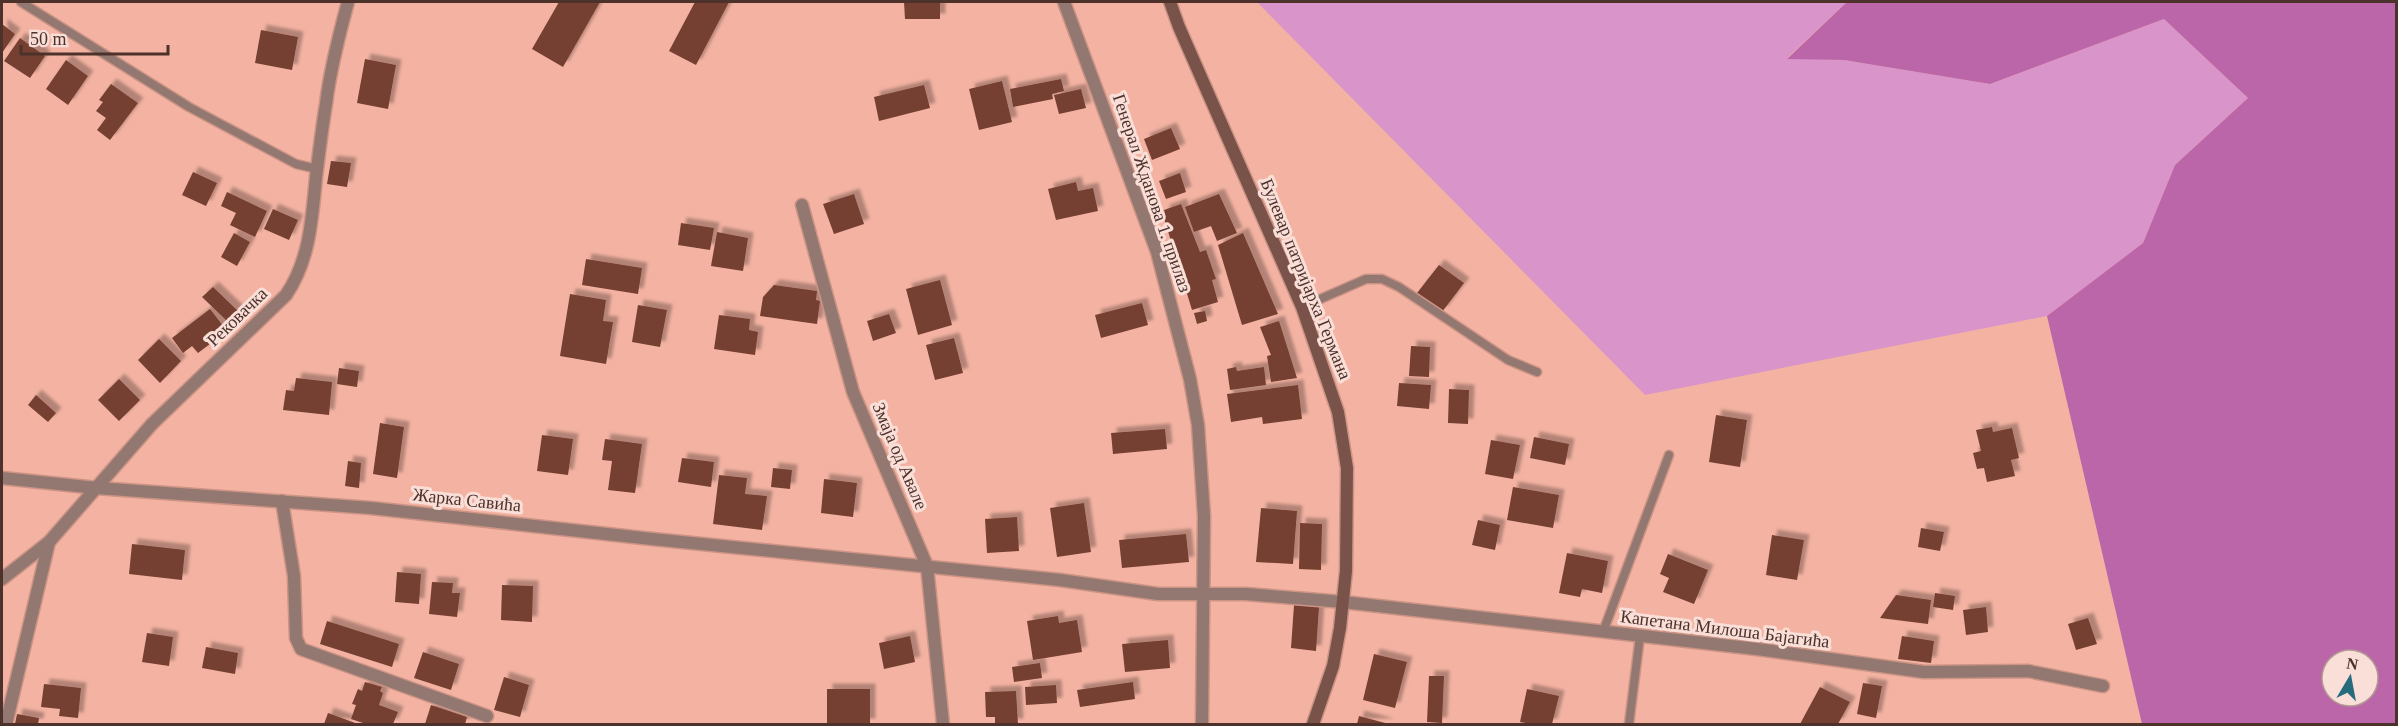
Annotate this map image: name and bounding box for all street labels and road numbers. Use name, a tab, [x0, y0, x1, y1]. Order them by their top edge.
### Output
street label: Генерал Жданова 1. прилаз	[1109, 91, 1195, 295]
street label: Булевар патријарха Германа	[1257, 176, 1355, 382]
street label: Рековачка	[203, 284, 271, 350]
street label: Змаја од Авале	[868, 399, 932, 513]
street label: Жарка Савића	[412, 484, 522, 516]
street label: Капетана Милоша Бајагића	[1619, 606, 1831, 652]

